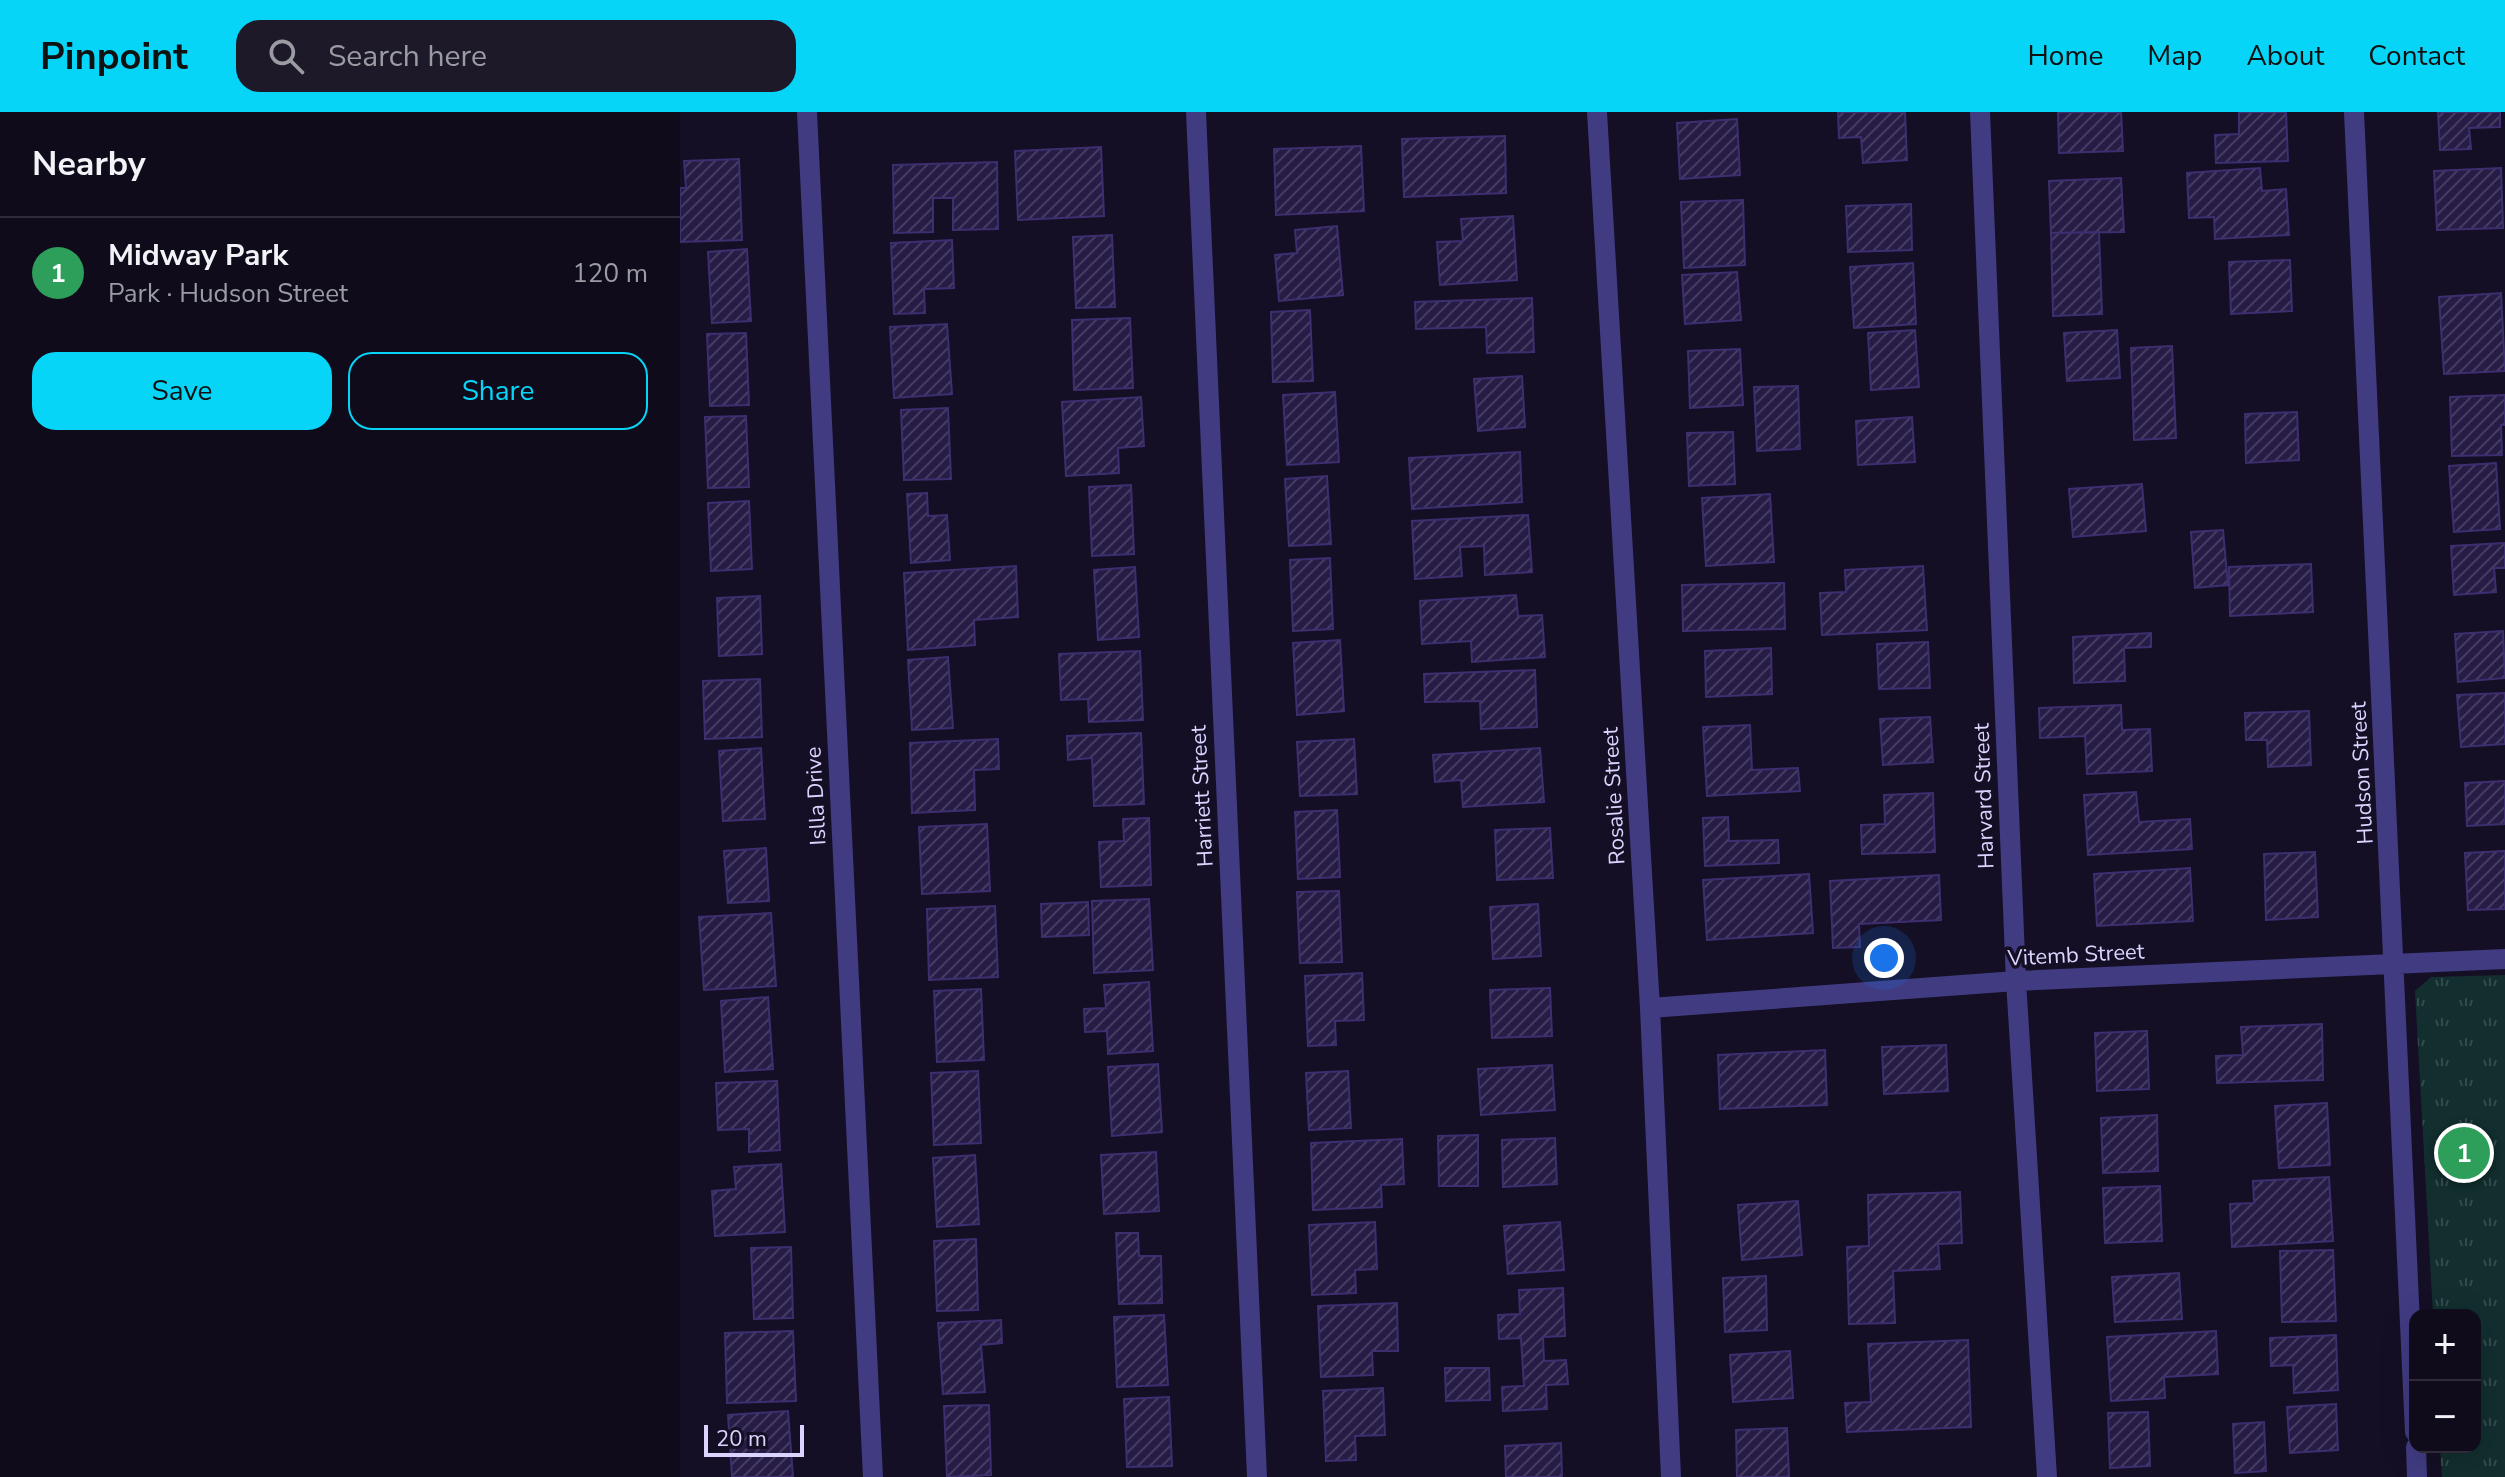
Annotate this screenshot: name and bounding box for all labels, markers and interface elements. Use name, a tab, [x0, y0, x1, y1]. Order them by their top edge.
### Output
search box	[236, 20, 796, 92]
text: Pinpoint	[40, 31, 188, 82]
icon: search	[264, 34, 308, 78]
text: Search here	[328, 36, 487, 77]
text: Home	[2028, 37, 2103, 75]
text: Map	[2147, 37, 2202, 75]
text: About	[2246, 37, 2324, 75]
text: Contact	[2368, 37, 2465, 75]
text: Nearby	[32, 141, 146, 187]
text: Midway Park	[108, 235, 288, 276]
text: 1	[50, 256, 66, 291]
text: 120 m	[572, 256, 648, 291]
text: Park · Hudson Street	[108, 276, 348, 311]
button: Save	[32, 352, 332, 430]
button: Share	[348, 352, 648, 430]
street label: Hudson Street	[2343, 701, 2381, 845]
street label: Harvard Street	[1966, 722, 2002, 869]
street label: Harriett Street	[1183, 724, 1221, 868]
street label: Rosalie Street	[1595, 726, 1633, 866]
street label: Islla Drive	[798, 746, 834, 846]
street label: Vitemb Street	[2006, 936, 2145, 974]
your location	[1864, 938, 1904, 978]
pin: 1	[2438, 1123, 2490, 1183]
map controls	[2409, 1309, 2481, 1453]
button: +	[2409, 1309, 2481, 1381]
button: −	[2409, 1381, 2481, 1453]
scale bar	[704, 1421, 804, 1457]
text: 20 m	[716, 1424, 767, 1454]

